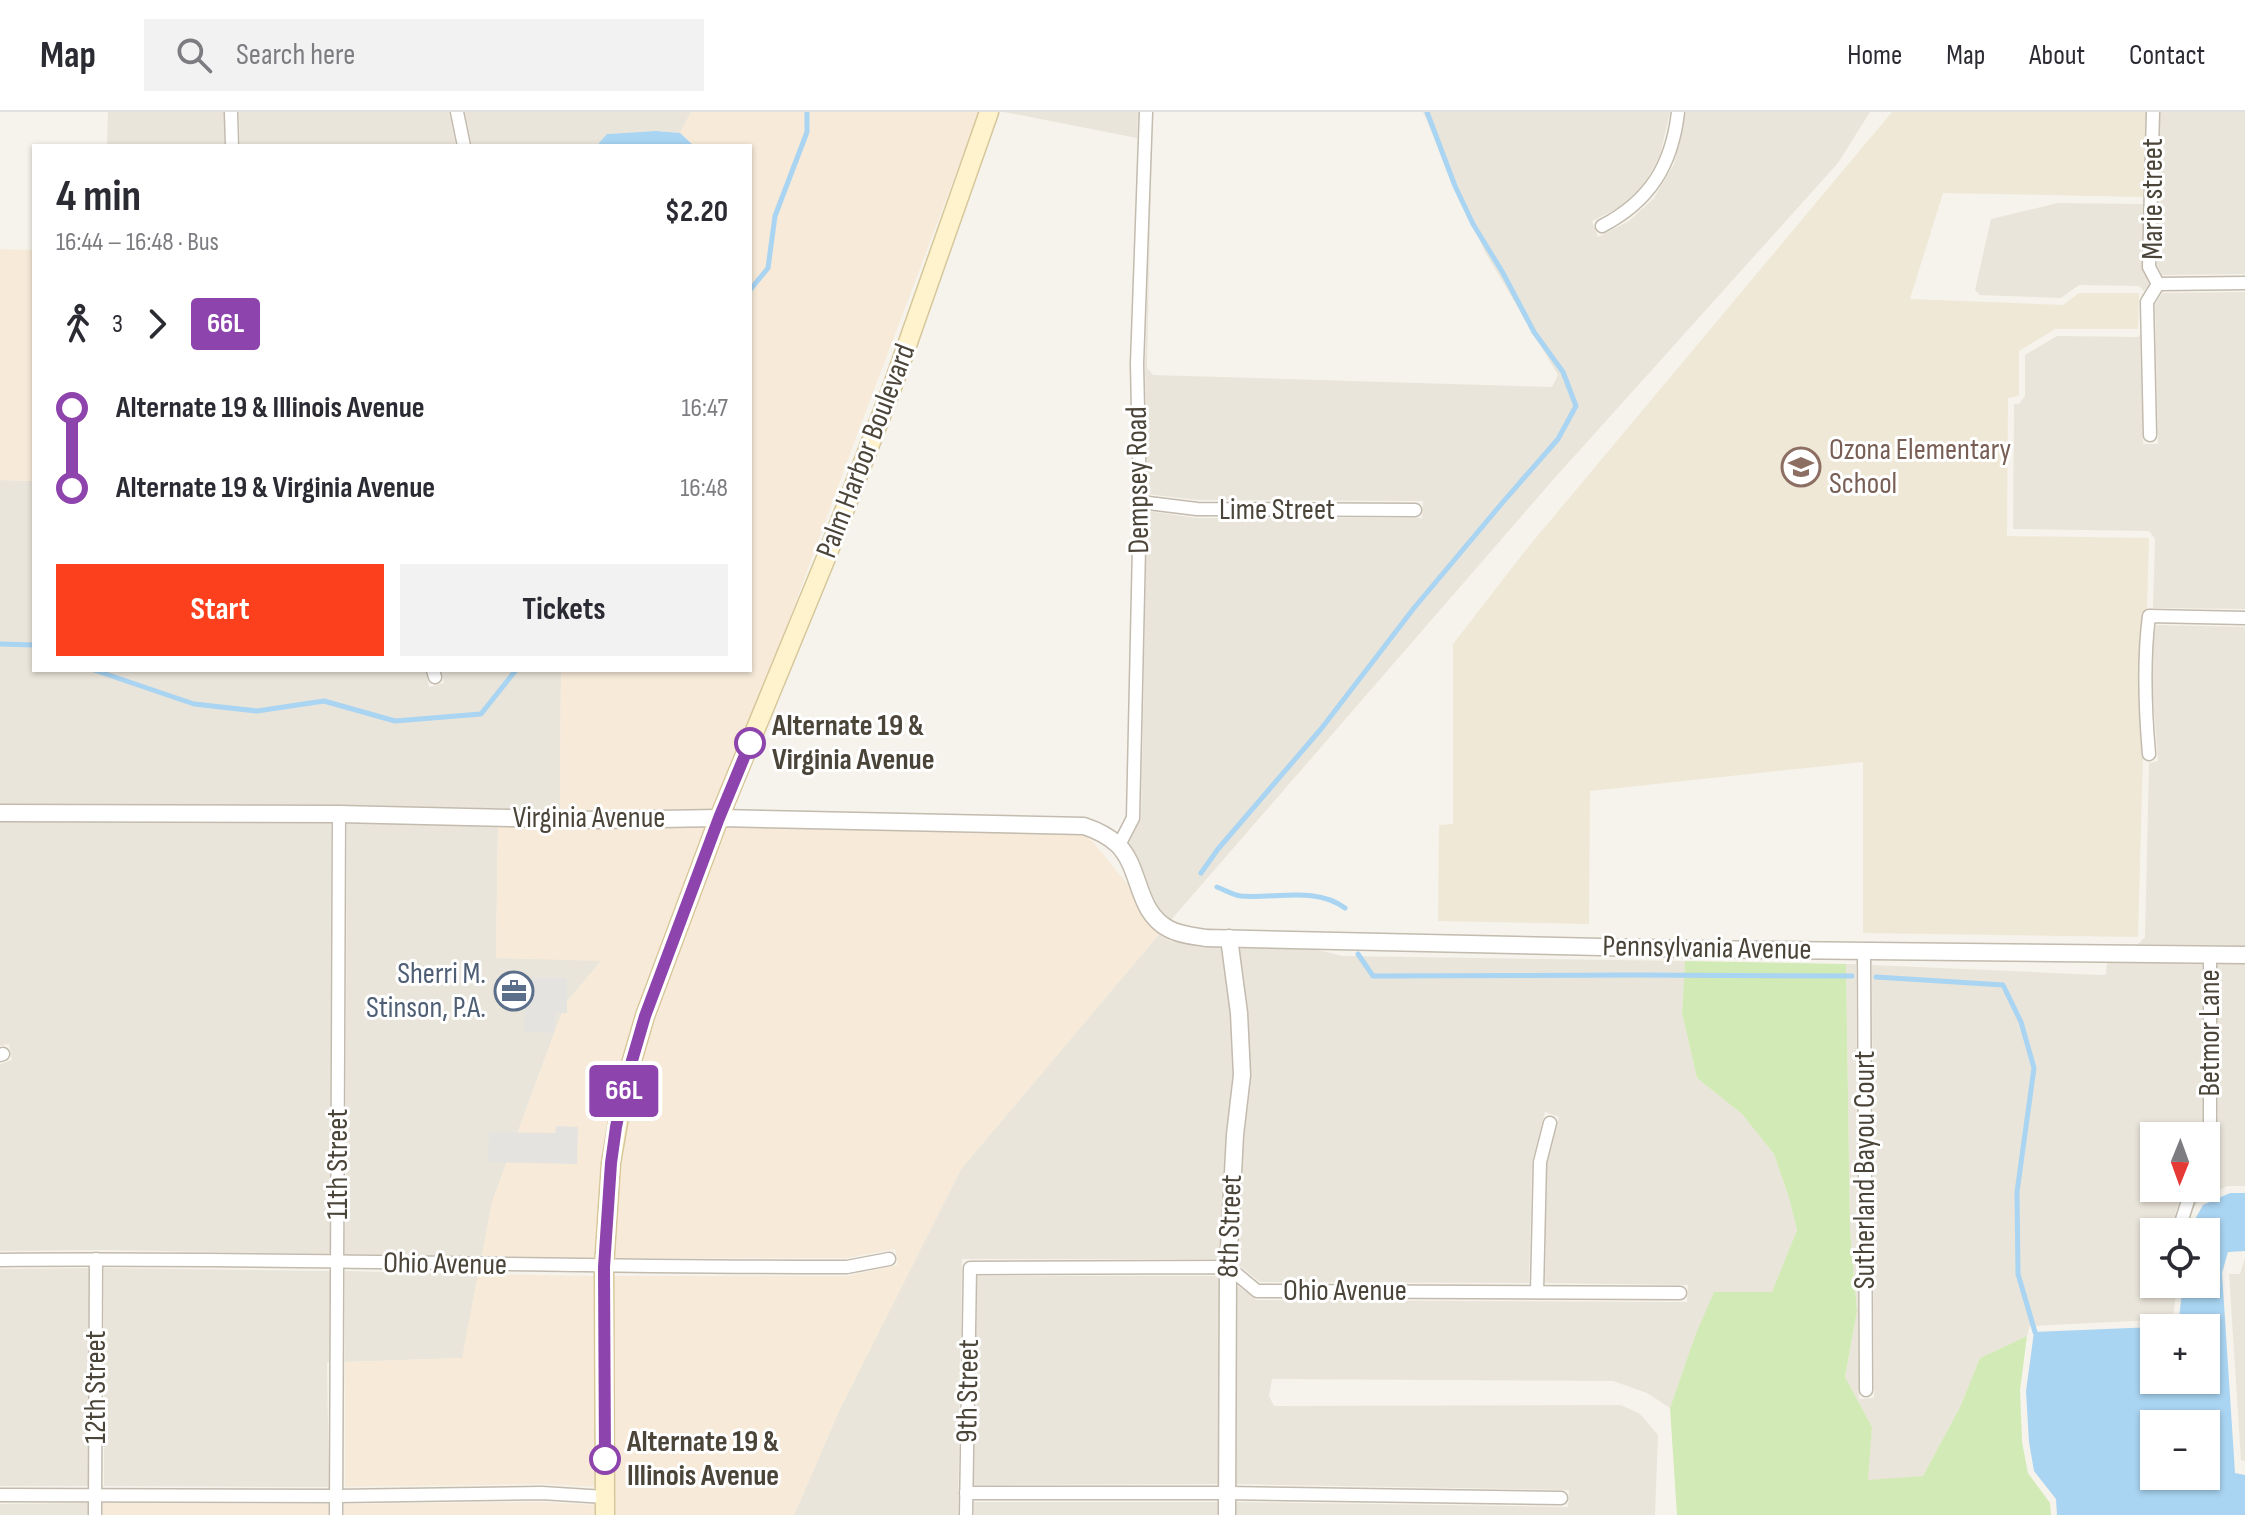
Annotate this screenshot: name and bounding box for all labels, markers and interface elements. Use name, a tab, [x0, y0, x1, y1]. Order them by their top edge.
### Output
search box	[144, 19, 704, 91]
text: Map	[40, 33, 96, 78]
icon: search	[172, 33, 216, 77]
text: Search here	[236, 37, 355, 73]
text: Home	[1847, 39, 1902, 72]
text: Map	[1946, 39, 1985, 72]
text: About	[2029, 39, 2085, 72]
text: Contact	[2129, 39, 2205, 72]
street label: Marie street	[2135, 138, 2171, 260]
text: 4 min	[56, 170, 141, 223]
text: $2.20	[665, 194, 728, 230]
text: 16:44 – 16:48 · Bus	[56, 227, 219, 258]
icon: walk	[56, 302, 100, 346]
icon: forward	[135, 302, 179, 346]
text: 66L	[207, 307, 244, 340]
text: 3	[112, 309, 123, 340]
street label: Palm Harbor Boulevard	[809, 339, 923, 563]
text: Alternate 19 & Illinois Avenue	[116, 390, 425, 426]
text: 16:47	[682, 393, 728, 424]
street label: Dempsey Road	[1119, 406, 1157, 554]
place label: Ozona Elementary School	[1829, 432, 2012, 502]
school or university icon: Ozona Elementary School	[1780, 446, 1822, 488]
text: Alternate 19 & Virginia Avenue	[116, 470, 435, 506]
text: 16:48	[680, 473, 728, 504]
street label: Lime Street	[1219, 492, 1335, 528]
button: Start	[56, 564, 384, 656]
button: Tickets	[400, 564, 728, 656]
place label: Alternate 19 & Virginia Avenue	[771, 708, 935, 778]
marker: Alternate 19 & Virginia Avenue	[735, 728, 765, 758]
street label: Virginia Avenue	[513, 800, 665, 836]
street label: Pennsylvania Avenue	[1602, 928, 1812, 968]
place label: Sherri M. Stinson, P.A.	[366, 956, 486, 1026]
street label: Betmor Lane	[2192, 969, 2228, 1097]
office icon: Sherri M. Stinson, P.A.	[493, 970, 535, 1012]
street label: Sutherland Bayou Court	[1847, 1051, 1883, 1289]
line badge: 66L	[578, 1065, 670, 1117]
text: 66L	[605, 1074, 643, 1107]
street label: 11th Street	[320, 1109, 356, 1219]
north arrow	[2140, 1122, 2220, 1202]
map controls	[2140, 1122, 2220, 1490]
street label: 8th Street	[1210, 1174, 1250, 1278]
button: locate	[2140, 1218, 2220, 1298]
street label: Ohio Avenue	[383, 1245, 507, 1283]
street label: Ohio Avenue	[1283, 1273, 1407, 1309]
button: +	[2140, 1314, 2220, 1394]
street label: 12th Street	[78, 1330, 114, 1444]
street label: 9th Street	[949, 1339, 987, 1443]
button: −	[2140, 1410, 2220, 1490]
place label: Alternate 19 & Illinois Avenue	[626, 1424, 779, 1494]
marker: Alternate 19 & Illinois Avenue	[590, 1444, 620, 1474]

